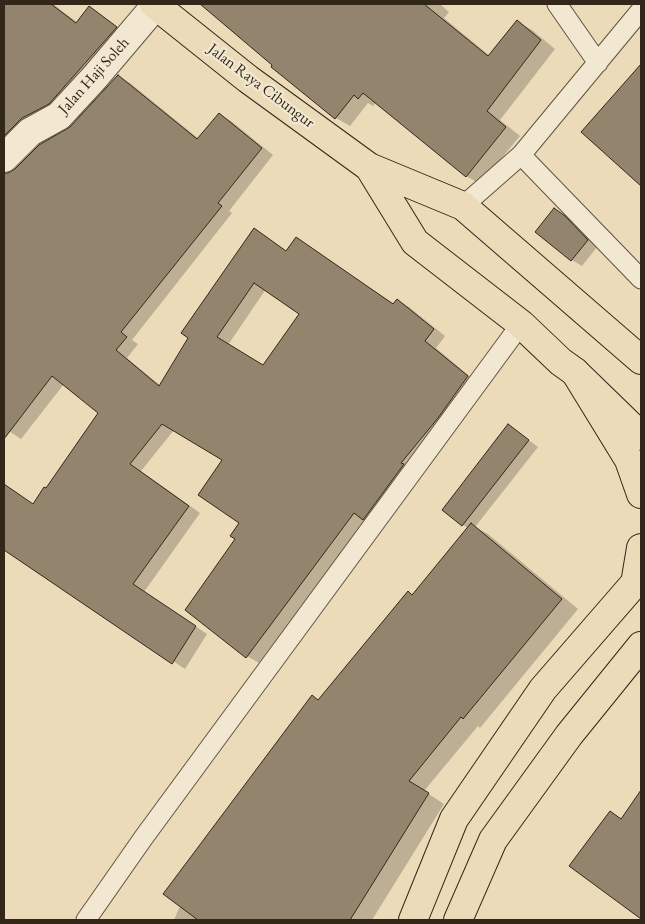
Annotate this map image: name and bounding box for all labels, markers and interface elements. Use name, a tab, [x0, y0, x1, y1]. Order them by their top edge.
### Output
street label: Jalan Haji Soleh	[54, 34, 134, 118]
street label: Jalan Raya Cibungur	[204, 40, 318, 132]

